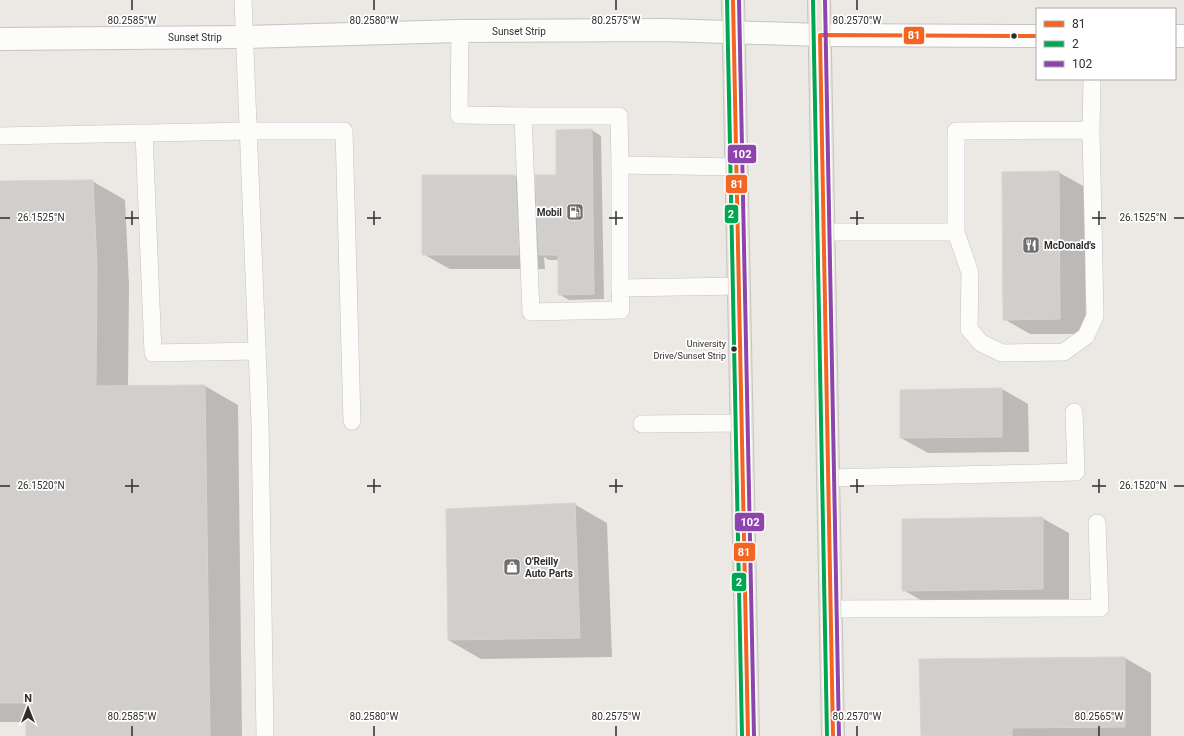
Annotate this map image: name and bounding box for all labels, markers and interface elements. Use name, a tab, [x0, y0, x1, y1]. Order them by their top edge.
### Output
legend	[1036, 8, 1176, 80]
text: 80.2585°W	[108, 15, 157, 26]
text: 80.2580°W	[350, 15, 399, 26]
text: 80.2575°W	[592, 15, 641, 26]
text: 80.2570°W	[833, 15, 882, 26]
text: 81	[1072, 17, 1086, 31]
street label: Sunset Strip	[492, 26, 546, 37]
line badge: 81	[903, 26, 925, 45]
text: 81	[908, 29, 920, 42]
unlabelled marker	[1009, 31, 1019, 41]
street label: Sunset Strip	[168, 32, 222, 43]
text: 2	[1072, 37, 1079, 51]
text: 102	[1072, 57, 1092, 71]
line badge: 102	[727, 144, 757, 164]
text: 102	[733, 148, 751, 161]
line badge: 81	[725, 174, 748, 194]
text: 81	[731, 178, 743, 191]
fuel station icon: Mobil	[565, 202, 585, 222]
line badge: 2	[724, 204, 739, 224]
place label: Mobil	[537, 207, 562, 218]
text: 2	[728, 208, 734, 221]
text: 26.1525°N	[17, 212, 65, 223]
text: 26.1525°N	[1119, 212, 1167, 223]
restaurant icon: McDonald's	[1021, 235, 1041, 255]
place label: McDonald's	[1044, 240, 1096, 251]
place label: University Drive/Sunset Strip	[654, 339, 727, 361]
marker: University Drive/Sunset Strip	[729, 344, 739, 354]
text: 26.1520°N	[17, 480, 65, 491]
text: 26.1520°N	[1119, 480, 1167, 491]
line badge: 102	[734, 512, 765, 532]
text: 102	[741, 516, 759, 529]
line badge: 81	[733, 542, 756, 562]
text: 81	[738, 546, 750, 559]
place label: O'Reilly Auto Parts	[525, 556, 573, 579]
shop icon: O'Reilly Auto Parts	[502, 557, 522, 577]
line badge: 2	[731, 572, 747, 592]
text: 2	[736, 576, 742, 589]
north arrow	[8, 688, 48, 728]
text: N	[24, 692, 32, 705]
text: 80.2585°W	[108, 711, 157, 722]
text: 80.2580°W	[350, 711, 399, 722]
text: 80.2575°W	[592, 711, 641, 722]
text: 80.2570°W	[833, 711, 882, 722]
text: 80.2565°W	[1075, 711, 1124, 722]

